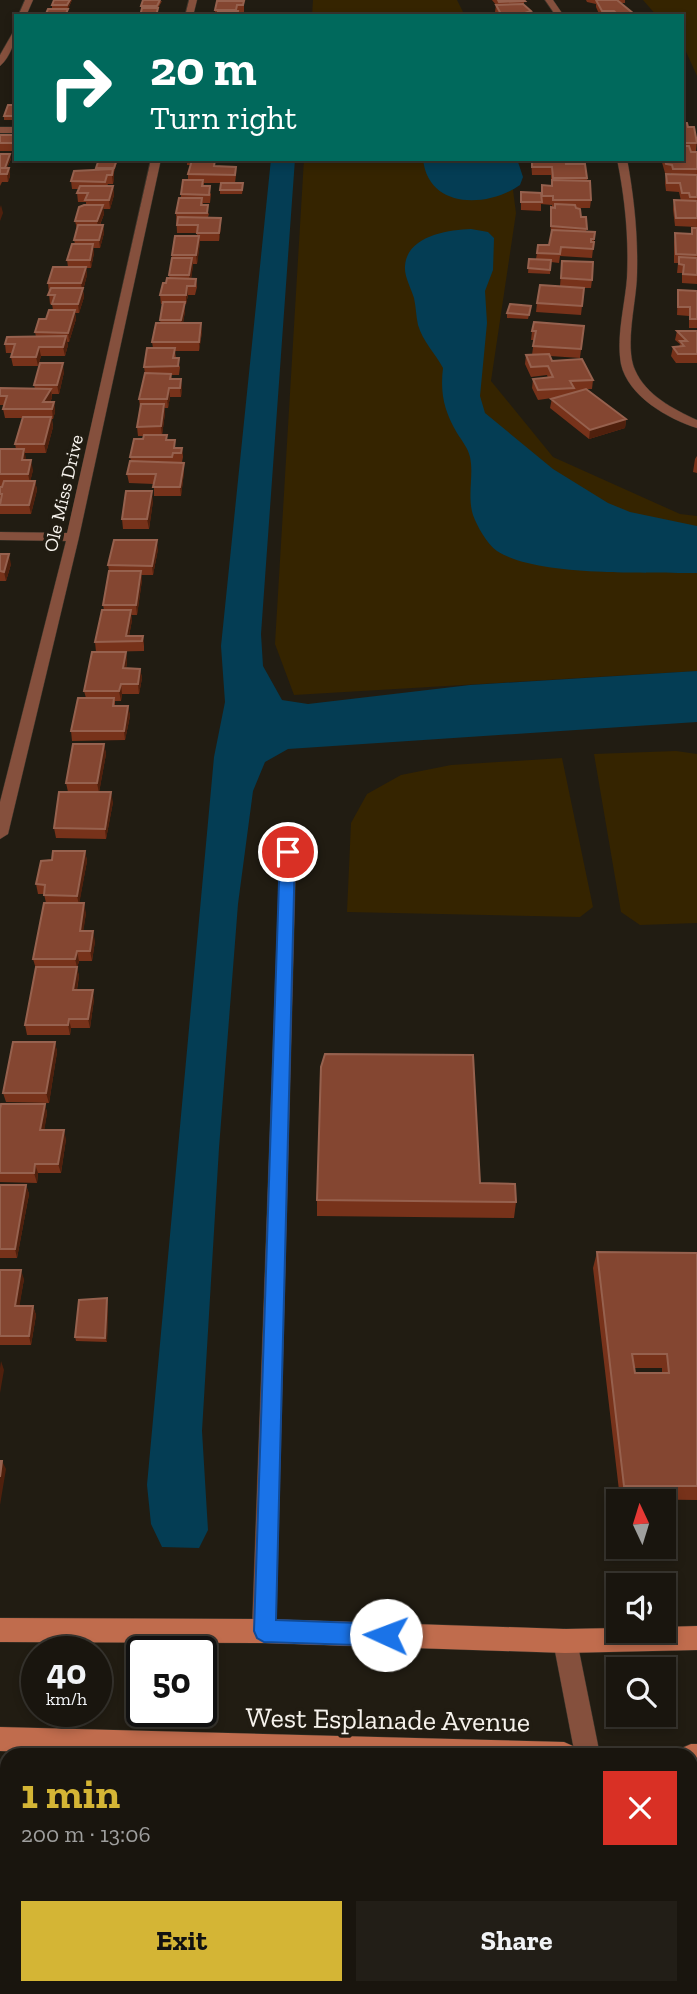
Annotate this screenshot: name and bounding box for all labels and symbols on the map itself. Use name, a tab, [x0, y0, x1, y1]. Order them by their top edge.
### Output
street label: Ole Miss Drive	[39, 432, 88, 554]
pin	[258, 822, 318, 882]
north arrow	[606, 1489, 676, 1559]
position arrow	[349, 1598, 423, 1672]
speed limit sign: 50	[126, 1636, 217, 1727]
street label: West Esplanade Avenue	[245, 1701, 530, 1738]

